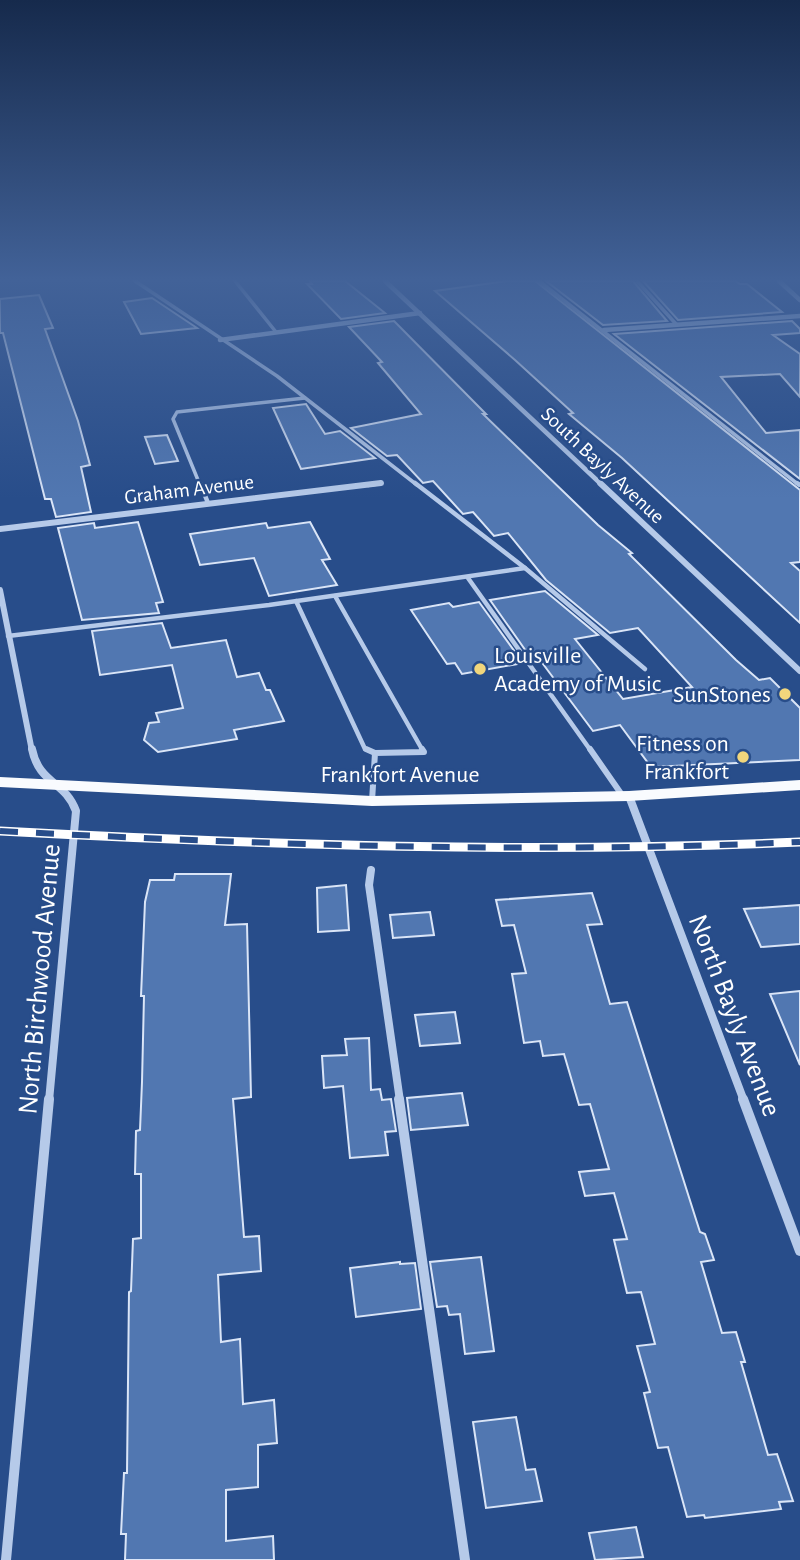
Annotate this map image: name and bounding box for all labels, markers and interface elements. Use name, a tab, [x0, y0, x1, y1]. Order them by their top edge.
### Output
street label: South Bayly Avenue	[537, 403, 668, 528]
street label: Graham Avenue	[123, 471, 255, 508]
place label: Louisville Academy of Music	[494, 644, 661, 696]
marker: Louisville Academy of Music	[472, 661, 488, 677]
place label: SunStones	[673, 683, 771, 707]
marker: SunStones	[777, 686, 793, 702]
place label: Fitness on Frankfort	[636, 732, 729, 784]
marker: Fitness on Frankfort	[735, 749, 751, 765]
street label: Frankfort Avenue	[321, 763, 479, 787]
street label: North Birchwood Avenue	[14, 843, 66, 1116]
street label: North Bayly Avenue	[683, 911, 786, 1121]

